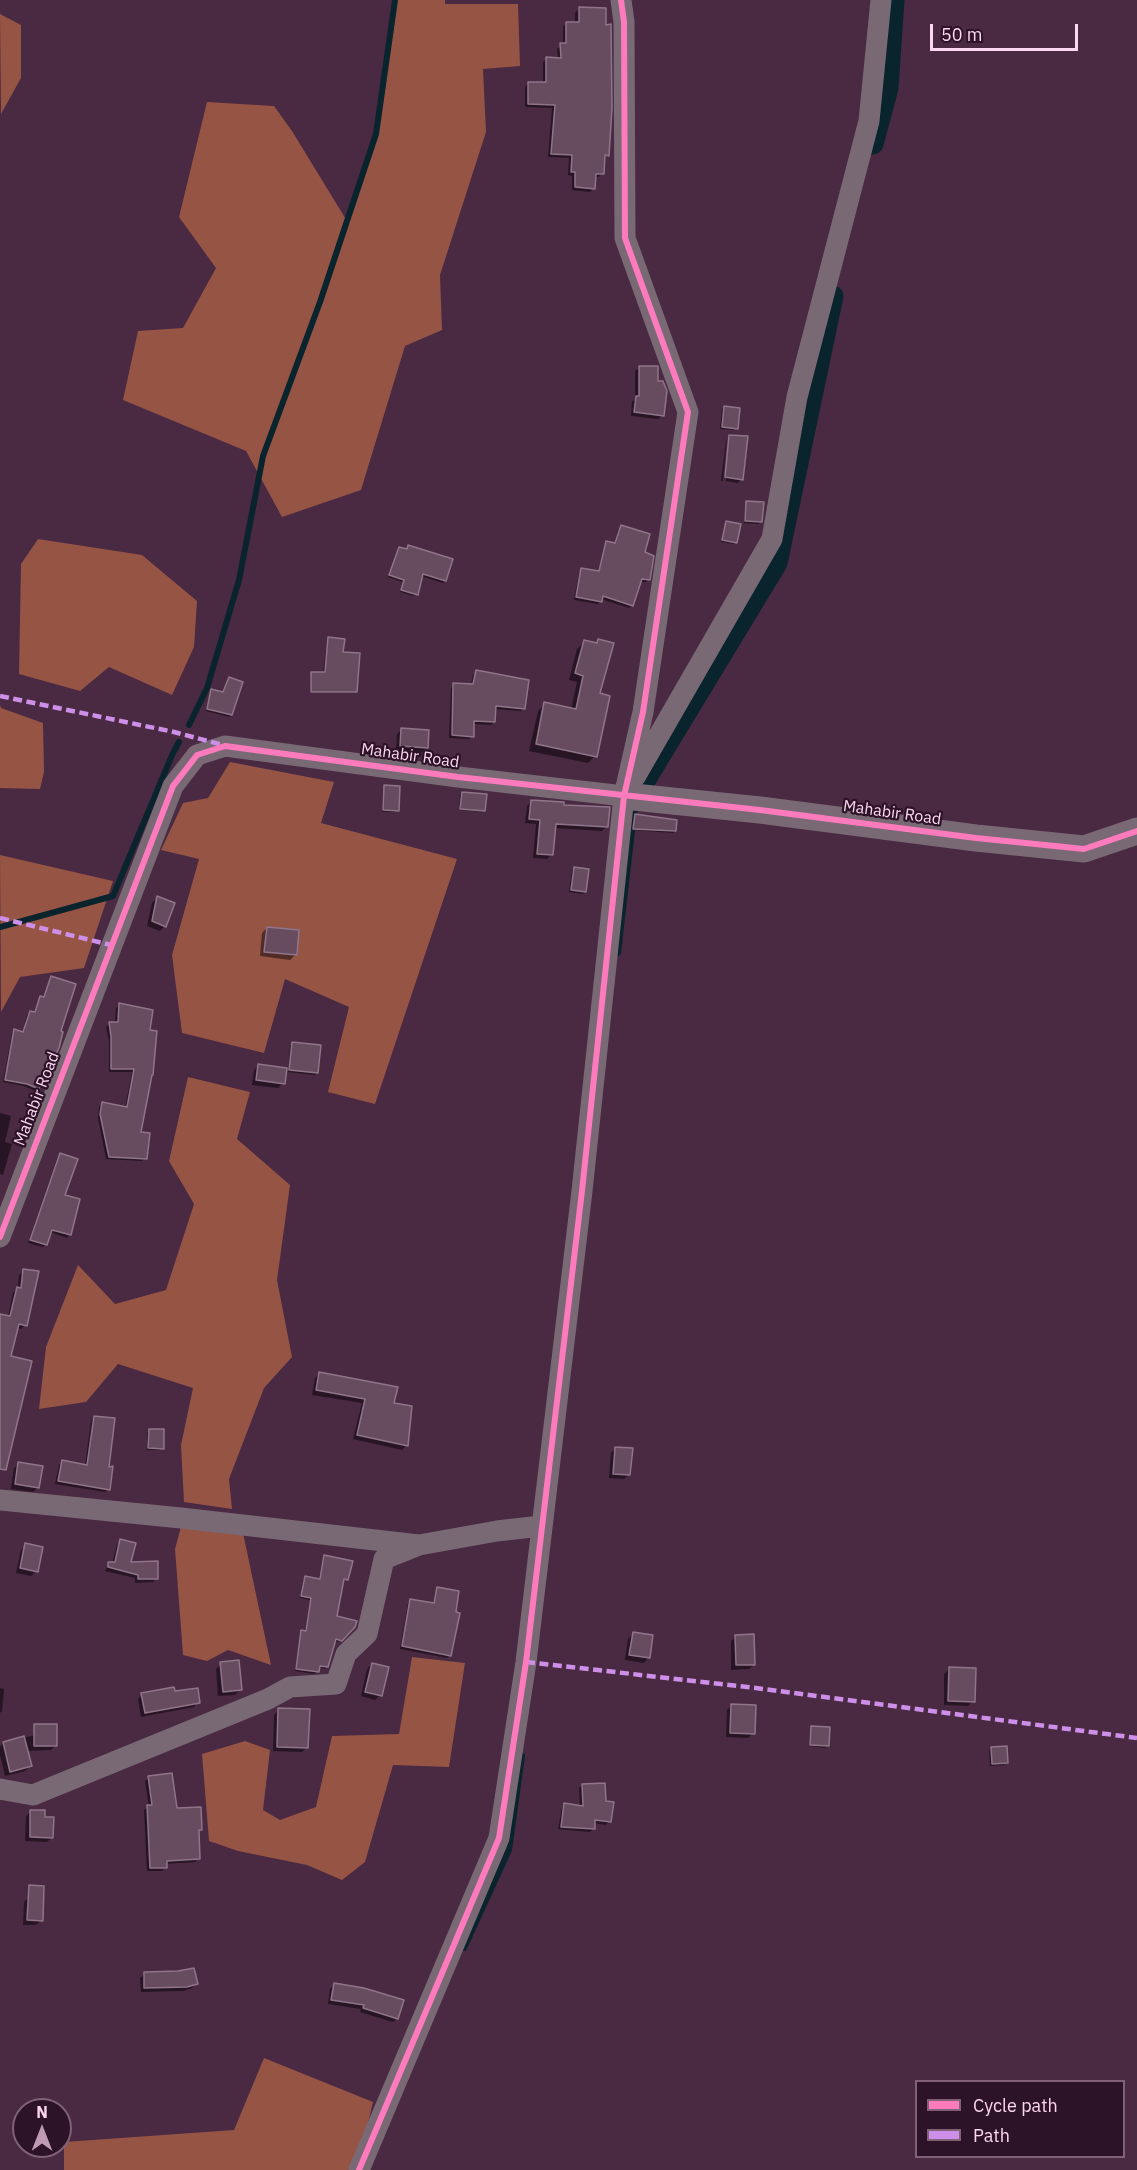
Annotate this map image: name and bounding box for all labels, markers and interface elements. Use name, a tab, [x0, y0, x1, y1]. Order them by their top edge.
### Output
scale bar	[933, 12, 1082, 50]
text: 50 m	[941, 23, 983, 46]
street label: Mahabir Road	[360, 740, 460, 772]
street label: Mahabir Road	[842, 797, 942, 829]
street label: Mahabir Road	[10, 1049, 64, 1149]
legend	[915, 2080, 1125, 2158]
text: Cycle path	[973, 2094, 1058, 2117]
north arrow	[12, 2098, 72, 2158]
text: N	[36, 2102, 48, 2122]
text: Path	[973, 2124, 1010, 2147]

